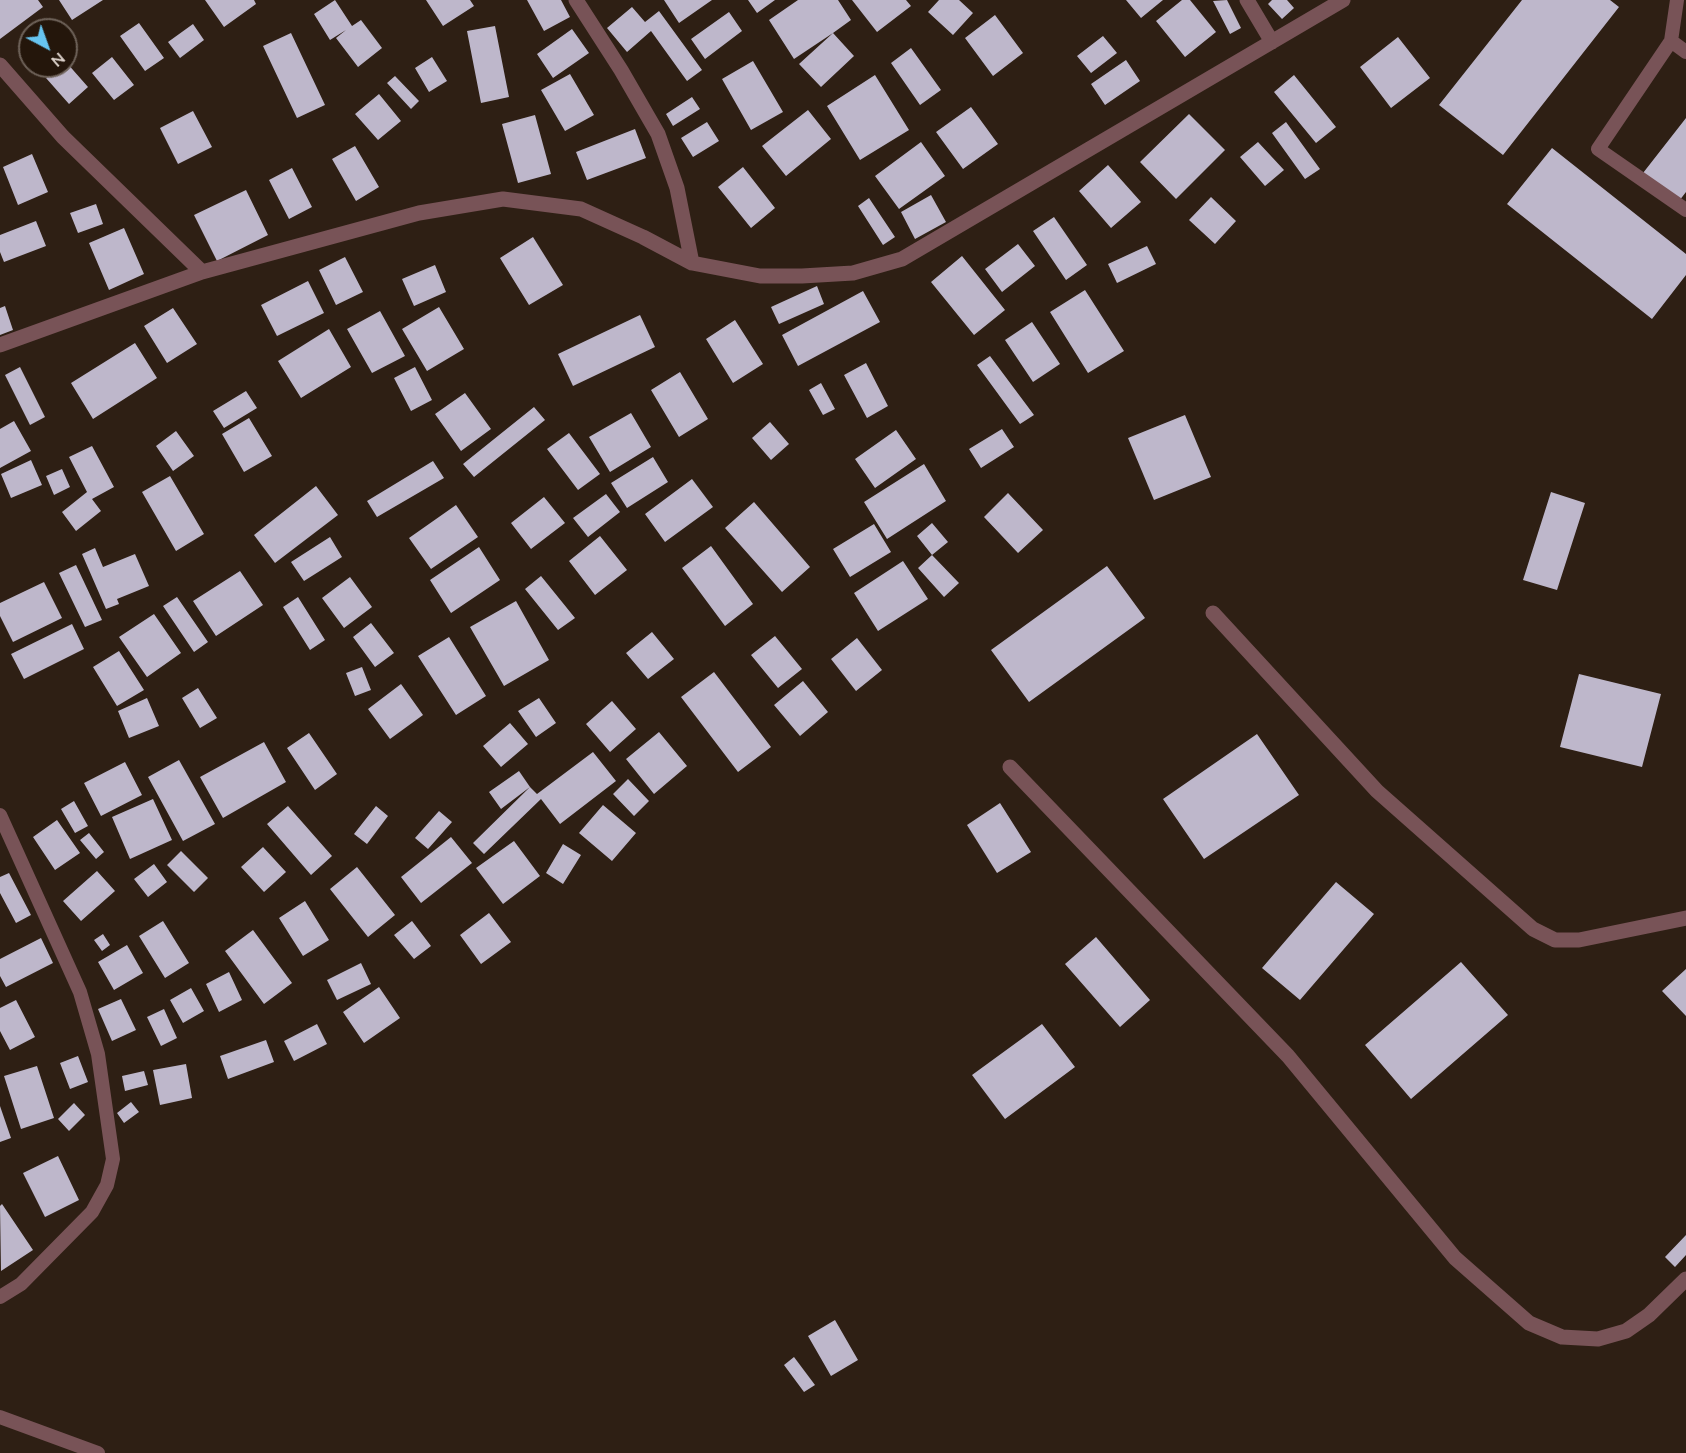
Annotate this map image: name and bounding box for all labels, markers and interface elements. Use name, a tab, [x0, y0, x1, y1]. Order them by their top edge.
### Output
north arrow	[18, 18, 78, 78]
text: N	[47, 49, 70, 72]

